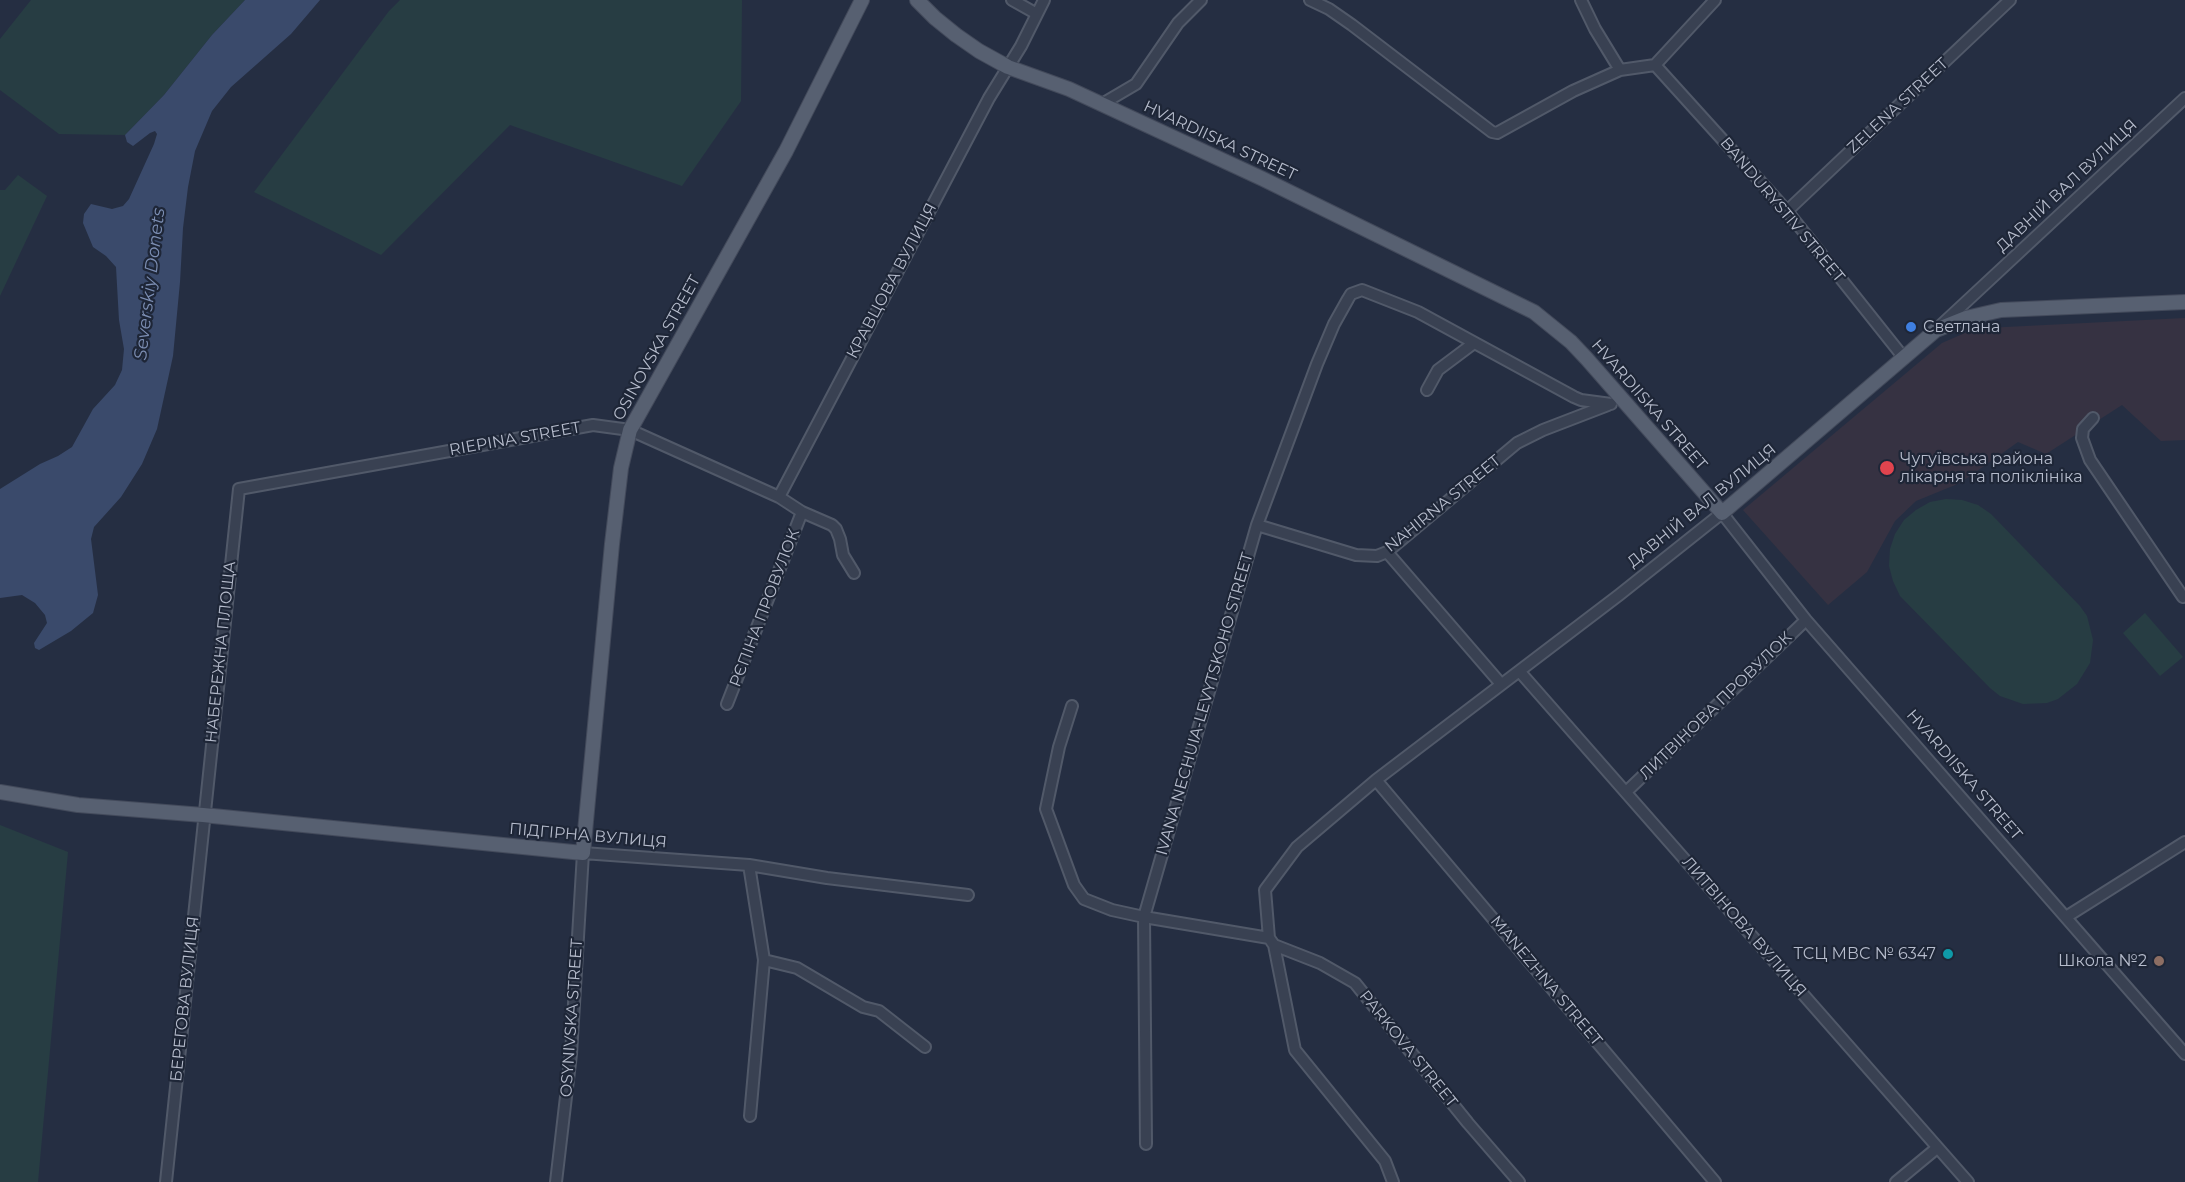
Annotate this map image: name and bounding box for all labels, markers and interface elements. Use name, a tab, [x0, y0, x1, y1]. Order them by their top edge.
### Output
street label: ZELENA STREET	[1844, 54, 1952, 158]
street label: HVARDIISKA STREET	[1140, 97, 1300, 185]
street label: ДАВНІЙ ВАЛ ВУЛИЦЯ	[1993, 116, 2141, 256]
street label: BANDURYSTIV STREET	[1716, 134, 1848, 286]
street label: КРАВЦОВА ВУЛИЦЯ	[843, 200, 941, 362]
water label: Severskiy Donets	[130, 207, 170, 361]
street label: OSINOVSKA STREET	[609, 272, 705, 424]
place label: Светлана	[1923, 317, 2000, 337]
marker: Светлана	[1904, 320, 1918, 334]
street label: HVARDIISKA STREET	[1587, 336, 1711, 474]
street label: RIEPINA STREET	[448, 418, 582, 460]
street label: ДАВНІЙ ВАЛ ВУЛИЦЯ	[1624, 440, 1780, 572]
place label: Чугуївська района лікарня та поліклініка	[1900, 449, 2082, 487]
street label: NAHIRNA STREET	[1381, 451, 1505, 557]
marker: Чугуївська района лікарня та поліклініка	[1878, 459, 1896, 477]
street label: РЄПІНА ПРОВУЛОК	[726, 526, 804, 690]
street label: IVANA NECHUIA-LEVYTSKOHO STREET	[1153, 551, 1257, 857]
street label: НАБЕРЕЖНА ПЛОЩА	[202, 560, 240, 744]
street label: ЛИТВІНОВА ПРОВУЛОК	[1636, 628, 1796, 784]
street label: HVARDIISKA STREET	[1902, 706, 2026, 844]
street label: ПІДГІРНА ВУЛИЦЯ	[508, 820, 668, 852]
street label: ЛИТВІНОВА ВУЛИЦЯ	[1678, 853, 1810, 1001]
street label: MANEZHNA STREET	[1486, 912, 1606, 1050]
street label: БЕРЕГОВА ВУЛИЦЯ	[167, 915, 203, 1083]
street label: OSYNIVSKA STREET	[557, 938, 587, 1098]
place label: ТСЦ МВС № 6347	[1793, 944, 1936, 964]
marker: ТСЦ МВС № 6347	[1941, 947, 1955, 961]
place label: Школа №2	[2058, 951, 2147, 971]
marker: Школа №2	[2152, 954, 2166, 968]
street label: PARKOVA STREET	[1355, 987, 1461, 1111]

